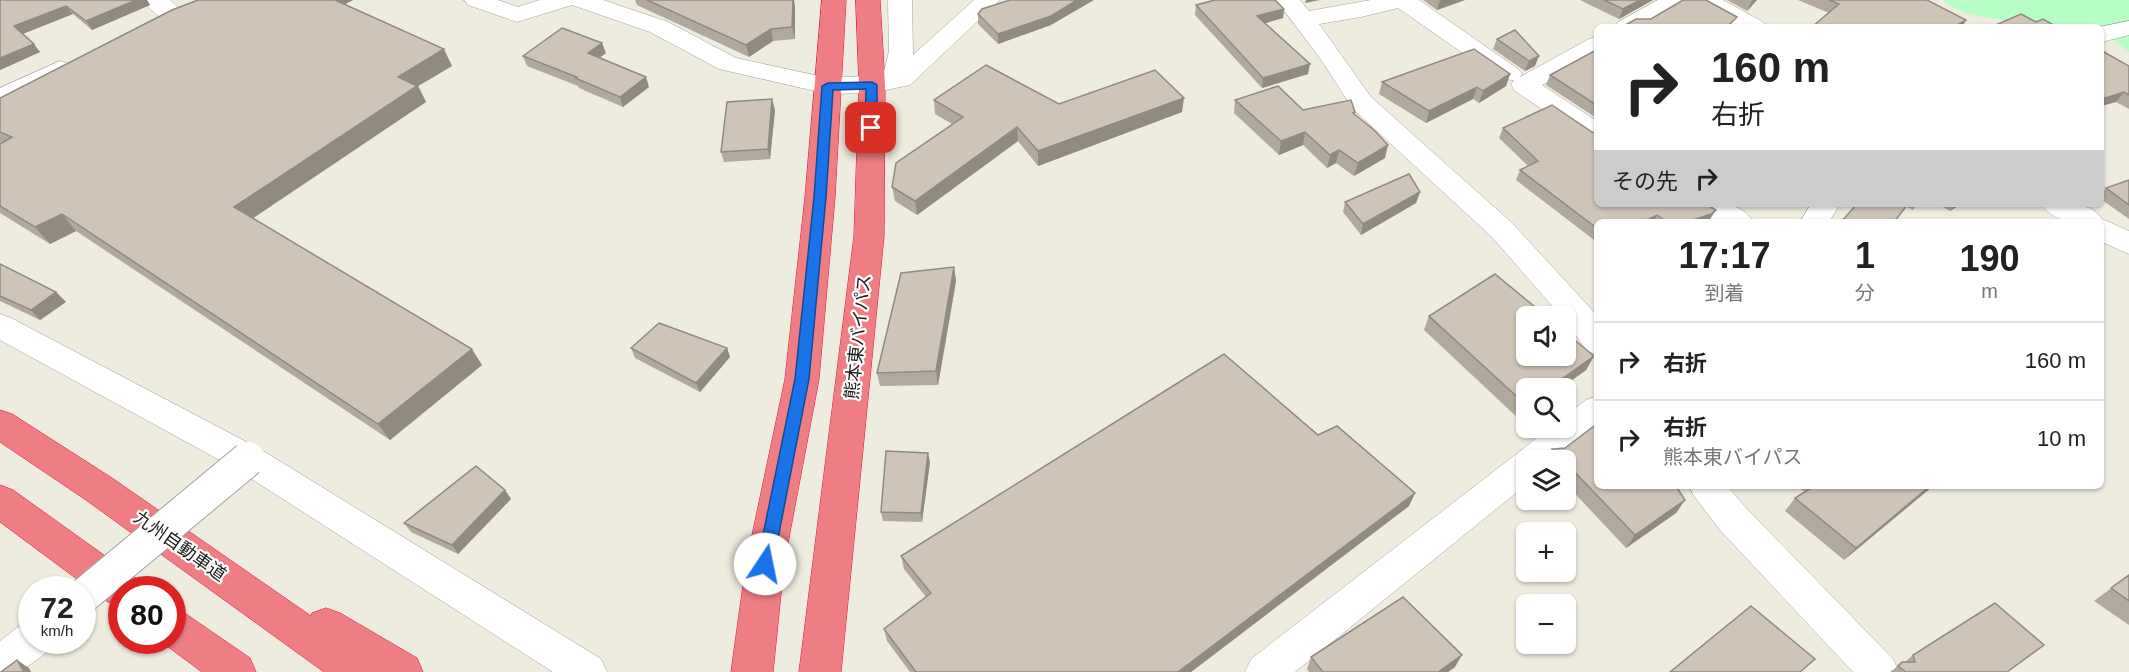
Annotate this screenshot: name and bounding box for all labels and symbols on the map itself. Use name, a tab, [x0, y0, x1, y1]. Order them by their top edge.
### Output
pin	[845, 102, 896, 153]
street label: 熊本東バイパス	[841, 273, 875, 401]
street label: 九州自動車道	[130, 507, 230, 585]
position arrow	[733, 532, 797, 596]
speed limit sign: 80	[108, 576, 186, 654]

